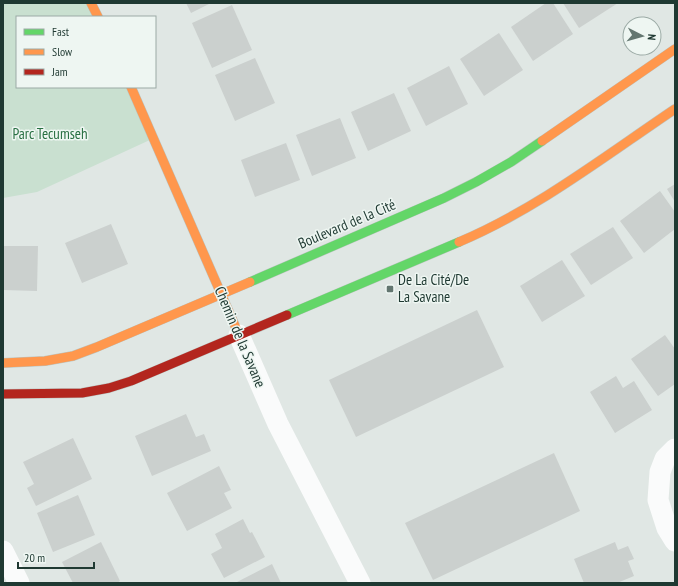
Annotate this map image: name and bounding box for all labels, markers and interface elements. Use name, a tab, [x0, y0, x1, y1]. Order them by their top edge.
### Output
legend	[16, 16, 156, 88]
north arrow	[622, 16, 662, 56]
text: Fast	[52, 24, 70, 39]
text: N	[645, 33, 659, 41]
text: Slow	[52, 44, 73, 59]
text: Jam	[51, 64, 68, 79]
park label: Parc Tecumseh	[12, 124, 88, 143]
street label: Boulevard de la Cité	[295, 194, 398, 253]
place label: De La Cité/De La Savane	[398, 270, 469, 306]
street label: Chemin de la Savane	[211, 283, 270, 390]
marker: De La Cité/De La Savane	[385, 284, 395, 294]
scale bar	[18, 544, 94, 570]
text: 20 m	[24, 550, 45, 565]

